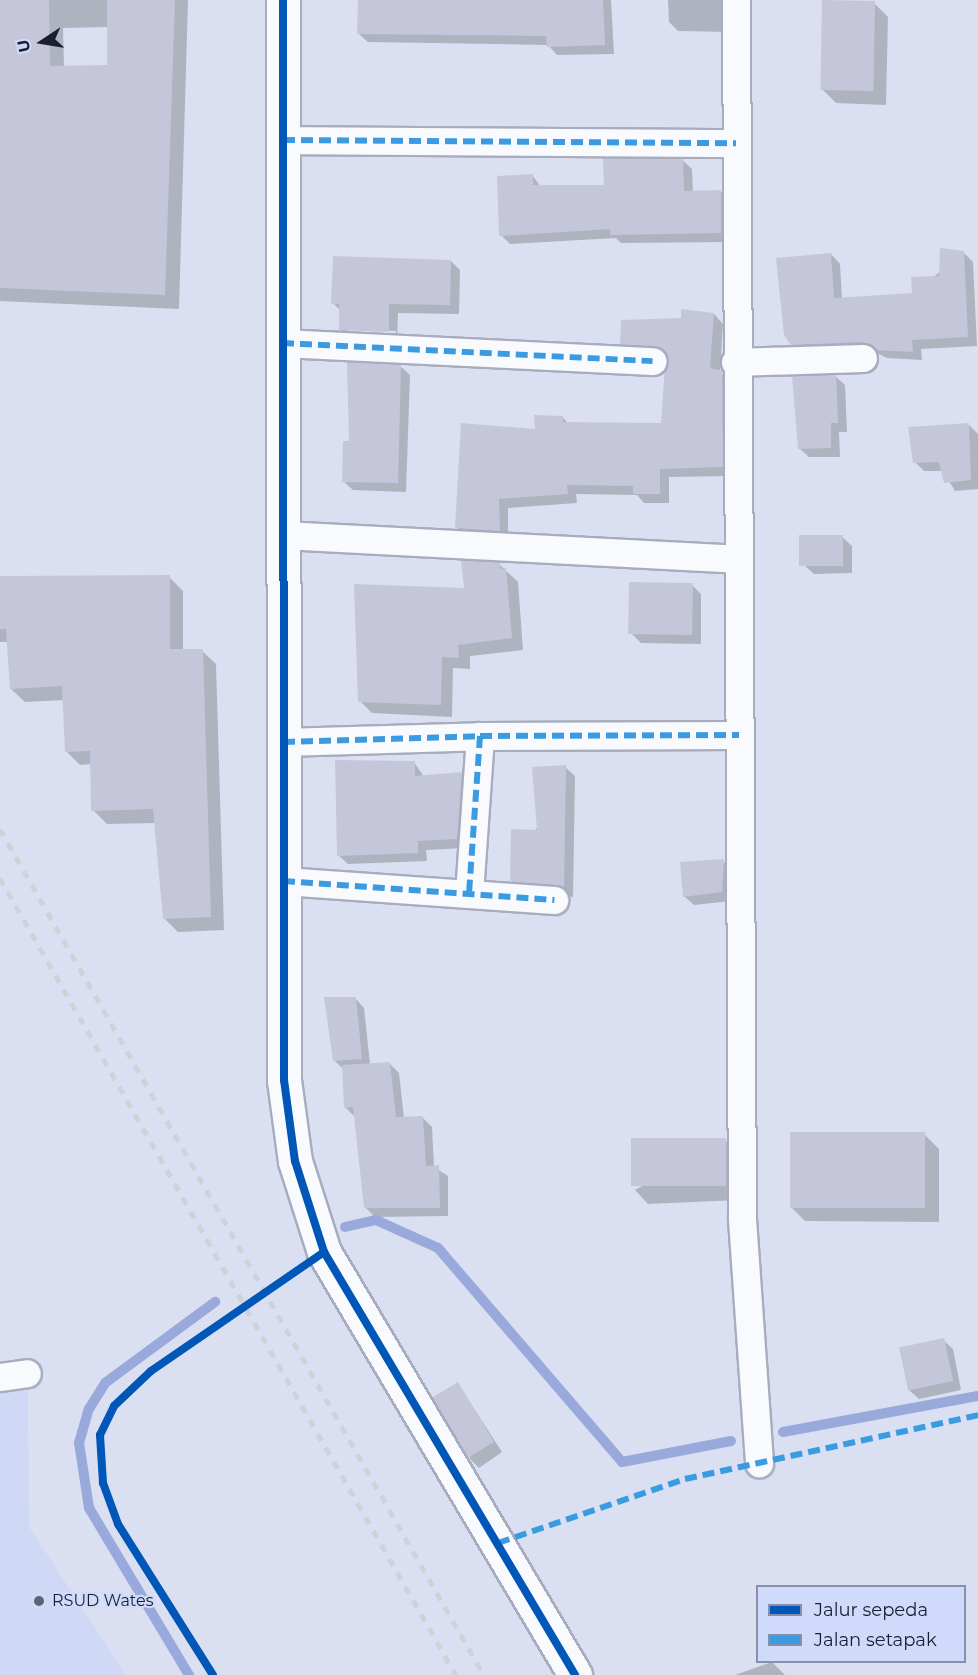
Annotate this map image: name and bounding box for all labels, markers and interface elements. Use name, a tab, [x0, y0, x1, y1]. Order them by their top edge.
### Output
north arrow	[12, 12, 72, 72]
text: U	[13, 38, 35, 54]
legend	[756, 1585, 966, 1663]
place label: RSUD Wates	[52, 1591, 153, 1611]
marker: RSUD Wates	[30, 1592, 48, 1610]
text: Jalur sepeda	[814, 1599, 928, 1621]
text: Jalan setapak	[814, 1629, 937, 1651]

